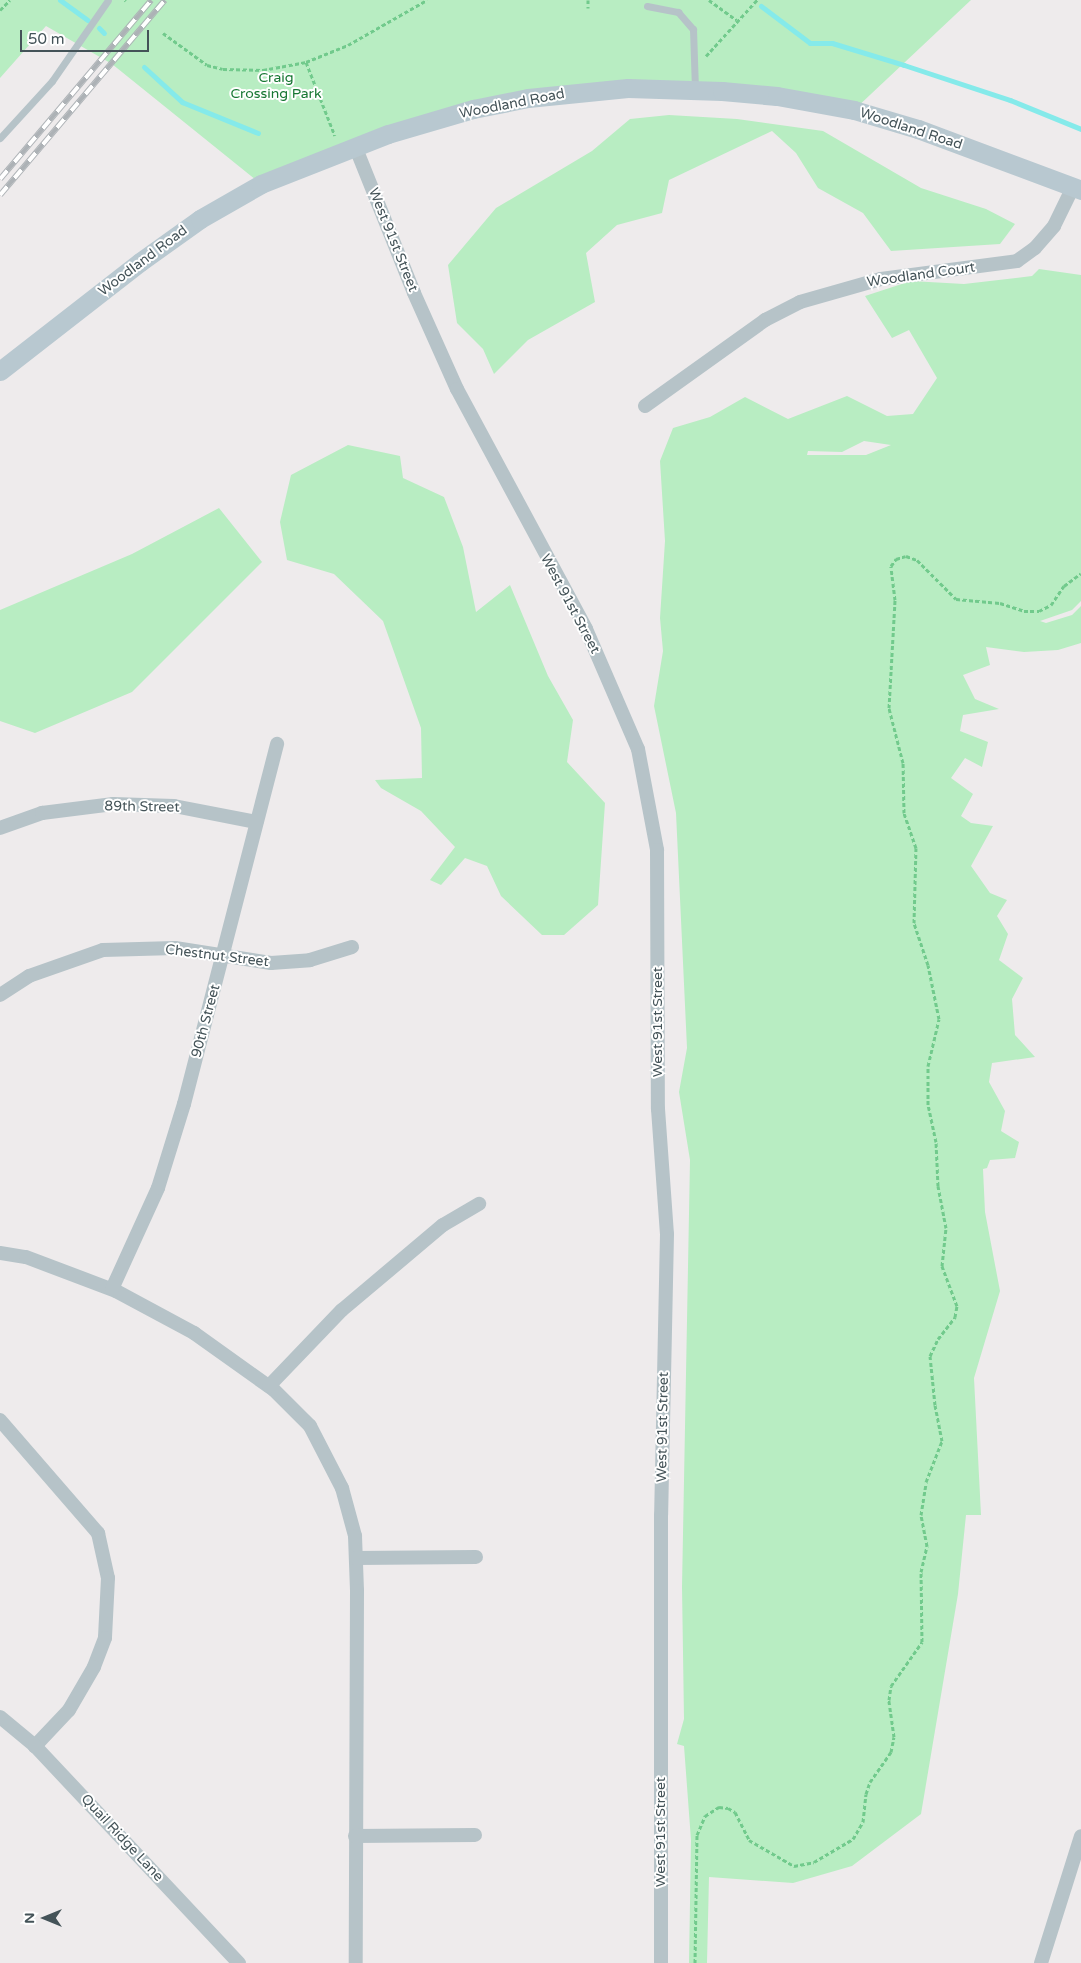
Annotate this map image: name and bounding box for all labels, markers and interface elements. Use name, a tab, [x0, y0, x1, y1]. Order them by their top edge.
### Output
scale bar	[22, 20, 151, 52]
text: 50 m	[28, 30, 65, 48]
park label: Craig Crossing Park	[230, 70, 322, 102]
street label: Woodland Road	[458, 86, 566, 122]
street label: Woodland Road	[858, 104, 964, 154]
street label: West 91st Street	[365, 186, 421, 294]
street label: Woodland Road	[95, 222, 191, 300]
street label: Woodland Court	[866, 259, 976, 291]
street label: West 91st Street	[537, 551, 603, 657]
street label: 89th Street	[104, 798, 180, 816]
street label: Chestnut Street	[164, 941, 270, 971]
street label: West 91st Street	[650, 967, 666, 1077]
street label: 90th Street	[188, 983, 224, 1059]
street label: West 91st Street	[654, 1372, 672, 1482]
street label: West 91st Street	[653, 1777, 669, 1887]
street label: Quail Ridge Lane	[77, 1791, 167, 1885]
north arrow	[20, 1893, 70, 1943]
text: N	[21, 1912, 38, 1924]

